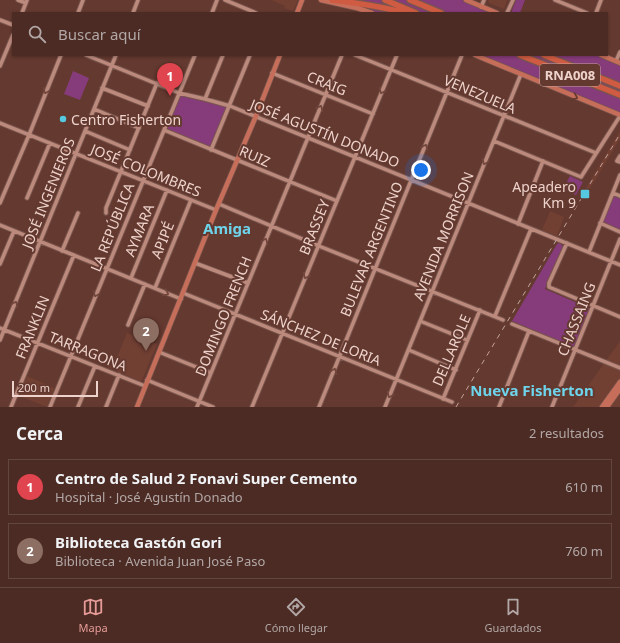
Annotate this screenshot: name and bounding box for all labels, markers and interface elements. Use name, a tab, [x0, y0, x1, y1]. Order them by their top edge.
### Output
search box	[12, 12, 608, 56]
icon: search	[26, 23, 48, 45]
text: Buscar aquí	[58, 24, 141, 44]
pin: 1	[157, 63, 183, 96]
road number: RNA008	[540, 64, 600, 86]
street label: CRAIG	[304, 66, 350, 100]
street label: VENEZUELA	[441, 70, 519, 118]
one-way arrow	[43, 87, 51, 95]
one-way arrow	[379, 87, 387, 95]
one-way arrow	[572, 92, 579, 100]
street label: JOSÉ AGUSTÍN DONADO	[246, 94, 402, 172]
one-way arrow	[315, 105, 323, 112]
place label: Centro Fisherton	[71, 110, 181, 129]
marker: Centro Fisherton	[58, 114, 68, 124]
street label: JOSÉ INGENIEROS	[16, 135, 79, 253]
street label: JOSÉ COLOMBRES	[86, 138, 204, 201]
street label: RUIZ	[237, 141, 273, 171]
one-way arrow	[420, 143, 428, 150]
one-way arrow	[482, 159, 490, 166]
your location	[411, 160, 431, 180]
street label: AVENIDA MORRISON	[408, 169, 478, 303]
place label: Apeadero Km 9	[512, 177, 576, 212]
street label: BULEVAR ARGENTINO	[335, 179, 407, 319]
street label: LA REPÚBLICA	[86, 180, 138, 274]
marker: Apeadero Km 9	[579, 188, 591, 200]
street label: BRASSEY	[294, 197, 334, 257]
street label: AYMARA	[120, 201, 158, 259]
district label: Amiga	[203, 218, 251, 238]
street label: APIPÉ	[146, 219, 178, 261]
one-way arrow	[260, 238, 268, 246]
street label: DOMINGO FRENCH	[190, 253, 256, 379]
one-way arrow	[303, 272, 311, 280]
street label: CHASSAING	[553, 279, 599, 359]
one-way arrow	[162, 288, 169, 296]
one-way arrow	[93, 291, 101, 298]
street label: FRANKLIN	[11, 292, 53, 362]
one-way arrow	[10, 300, 18, 307]
street label: SÁNCHEZ DE LORIA	[258, 304, 384, 370]
street label: DELLAROLE	[427, 311, 475, 389]
pin: 2	[133, 318, 159, 351]
street label: TARRAGONA	[46, 327, 130, 375]
one-way arrow	[329, 367, 337, 374]
scale bar	[12, 379, 98, 398]
text: 200 m	[18, 380, 50, 395]
district label: Nueva Fisherton	[470, 380, 594, 400]
one-way arrow	[387, 392, 395, 399]
text: Cerca	[16, 422, 63, 445]
text: 2 resultados	[529, 424, 604, 442]
text: Centro de Salud 2 Fonavi Super Cemento	[55, 468, 357, 488]
text: 1	[26, 478, 34, 496]
text: 610 m	[565, 478, 603, 496]
text: Hospital · José Agustín Donado	[55, 488, 243, 506]
text: Biblioteca Gastón Gori	[55, 532, 222, 552]
text: 2	[26, 542, 34, 560]
text: 760 m	[565, 542, 603, 560]
text: Biblioteca · Avenida Juan José Paso	[55, 552, 265, 570]
tab: Mapa	[79, 596, 108, 635]
tab: Cómo llegar	[265, 596, 327, 635]
tab: Guardados	[485, 596, 541, 635]

